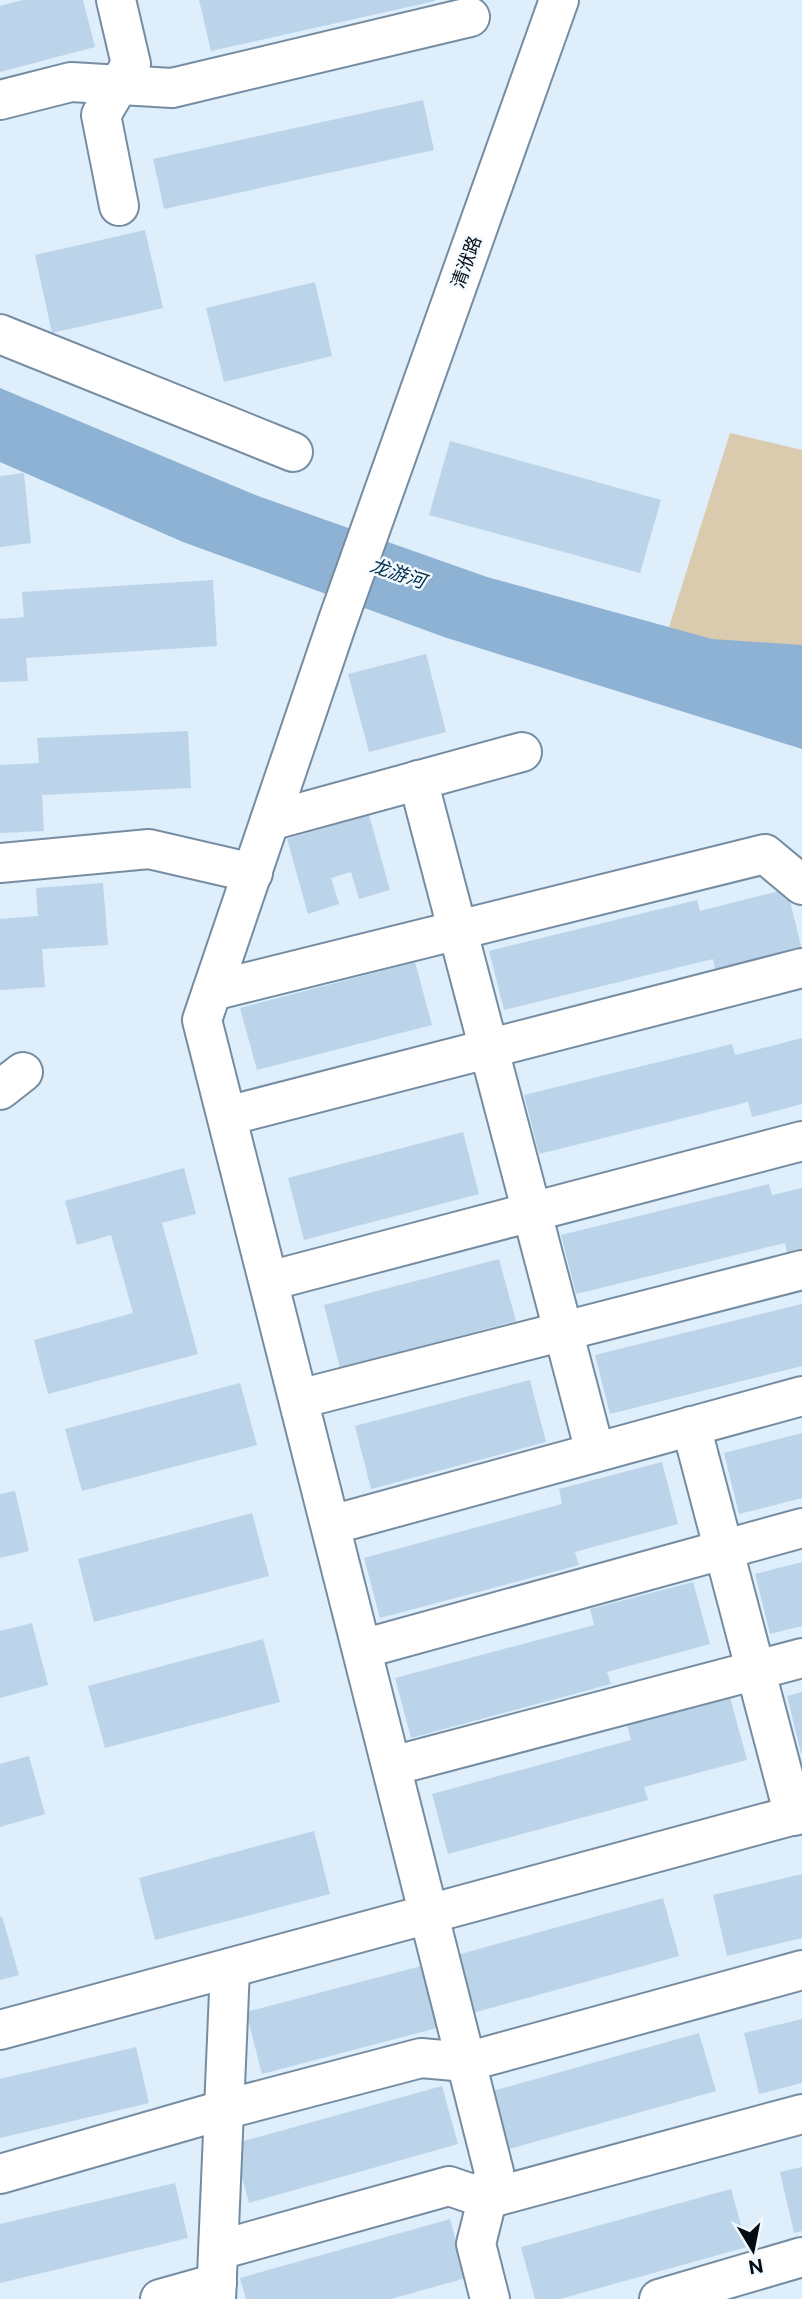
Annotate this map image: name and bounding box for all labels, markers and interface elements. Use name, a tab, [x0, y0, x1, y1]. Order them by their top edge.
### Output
street label: 清洑路	[447, 233, 485, 291]
water label: 龙游河	[367, 554, 432, 594]
north arrow	[718, 2215, 788, 2285]
text: N	[747, 2255, 765, 2279]

